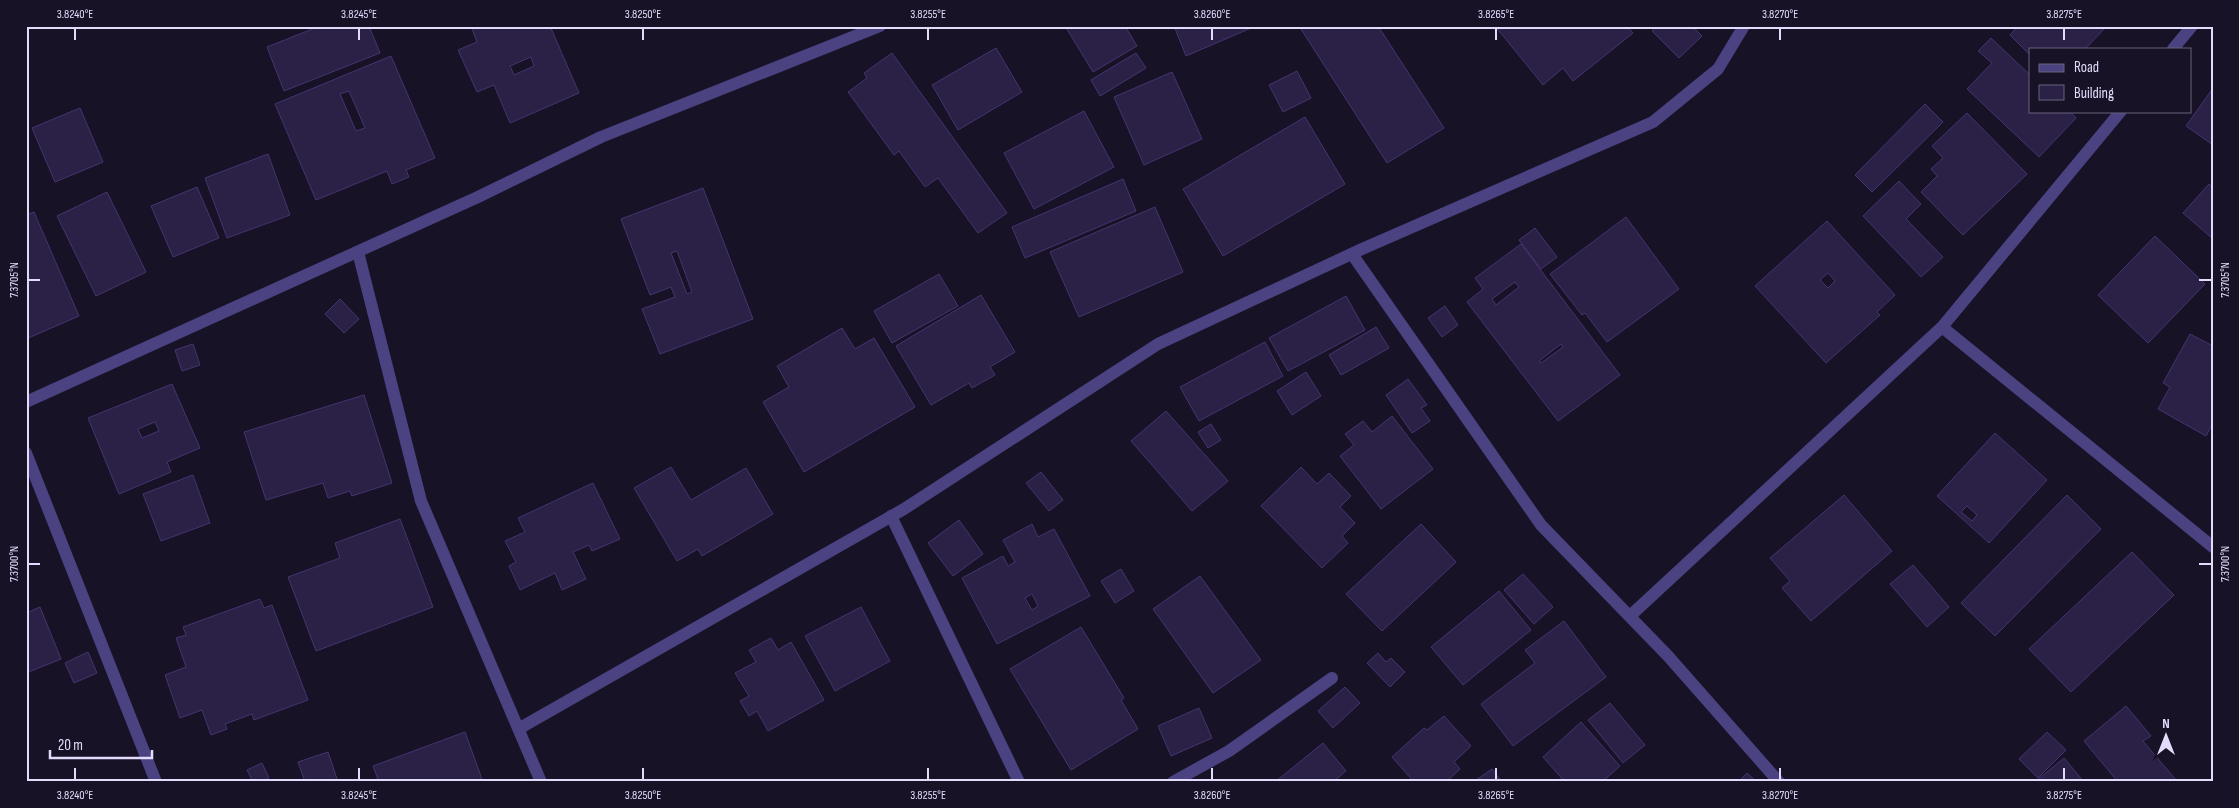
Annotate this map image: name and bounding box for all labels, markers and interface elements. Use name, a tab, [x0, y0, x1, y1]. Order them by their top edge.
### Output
text: 3.8240°E	[57, 7, 93, 22]
text: 3.8245°E	[341, 7, 377, 22]
text: 3.8250°E	[625, 7, 661, 22]
text: 3.8255°E	[910, 7, 946, 22]
text: 3.8260°E	[1194, 7, 1230, 22]
text: 3.8265°E	[1478, 7, 1514, 22]
text: 3.8270°E	[1762, 7, 1798, 22]
text: 3.8275°E	[2046, 7, 2082, 22]
legend	[2029, 48, 2192, 112]
text: Road	[2074, 58, 2099, 77]
text: Building	[2074, 84, 2114, 103]
text: 7.3705°N	[7, 262, 22, 298]
text: 7.3705°N	[2218, 262, 2233, 298]
text: 7.3700°N	[7, 546, 22, 582]
text: 7.3700°N	[2218, 546, 2233, 582]
north arrow	[2142, 710, 2192, 760]
text: N	[2162, 715, 2170, 732]
scale bar	[50, 728, 152, 760]
text: 20 m	[58, 736, 83, 755]
text: 3.8240°E	[57, 788, 93, 803]
text: 3.8245°E	[341, 788, 377, 803]
text: 3.8250°E	[625, 788, 661, 803]
text: 3.8255°E	[910, 788, 946, 803]
text: 3.8260°E	[1194, 788, 1230, 803]
text: 3.8265°E	[1478, 788, 1514, 803]
text: 3.8270°E	[1762, 788, 1798, 803]
text: 3.8275°E	[2046, 788, 2082, 803]

